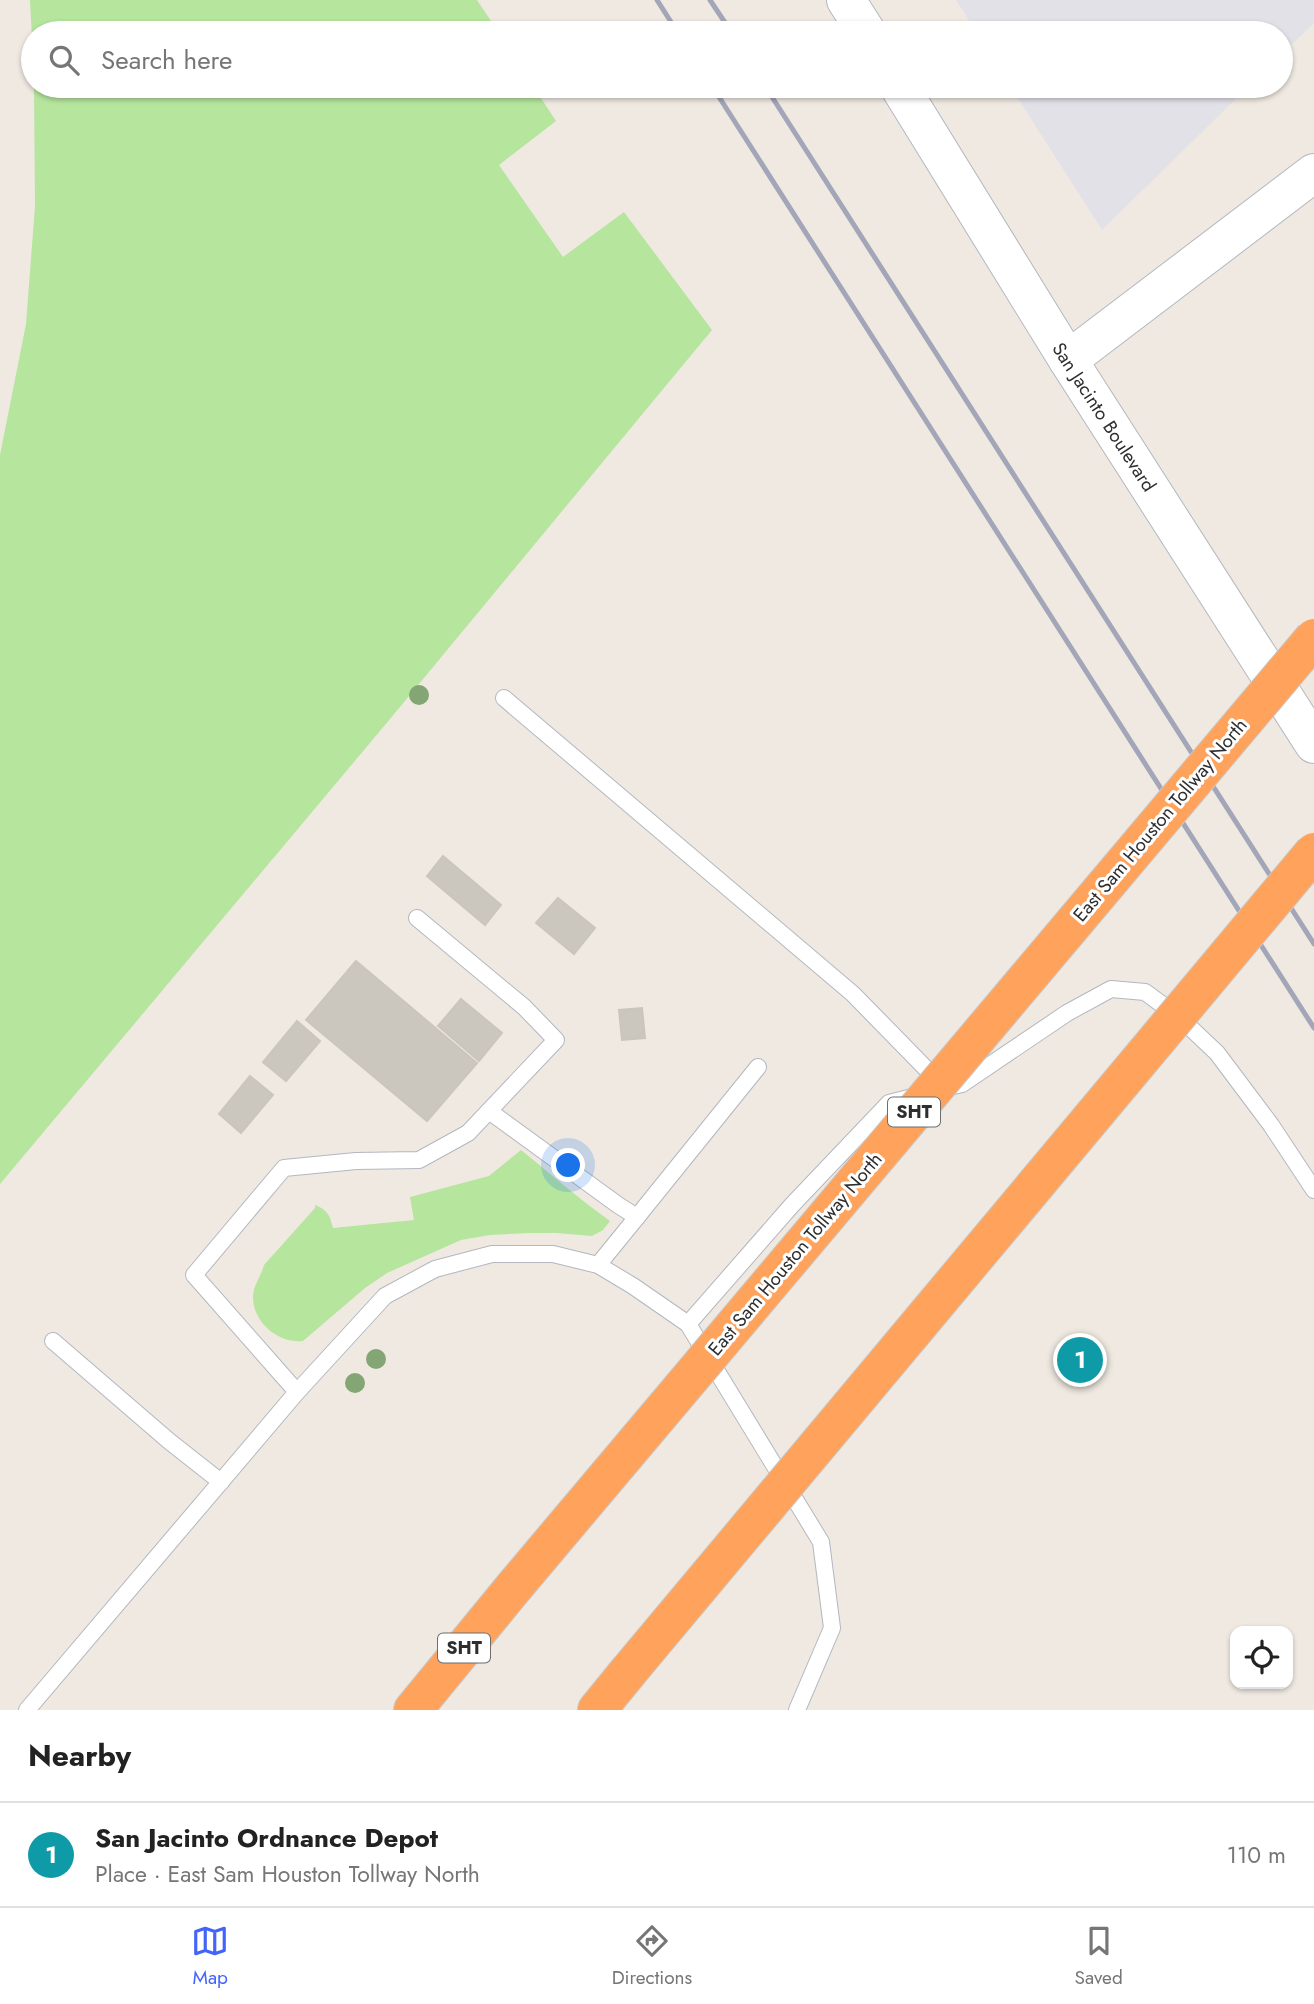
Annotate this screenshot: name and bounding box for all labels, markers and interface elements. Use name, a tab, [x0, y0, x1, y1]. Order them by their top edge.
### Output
search box	[21, 21, 1293, 98]
icon: search	[45, 41, 83, 79]
text: Search here	[101, 41, 233, 79]
street label: San Jacinto Boulevard	[1046, 337, 1162, 497]
street label: East Sam Houston Tollway North	[1067, 712, 1253, 928]
road number: SHT	[888, 1098, 940, 1126]
street label: East Sam Houston Tollway North	[702, 1146, 888, 1362]
your location	[551, 1148, 585, 1182]
pin: 1	[1057, 1334, 1103, 1386]
map controls	[1230, 1626, 1293, 1689]
button: locate	[1230, 1626, 1293, 1689]
road number: SHT	[438, 1633, 490, 1662]
text: Nearby	[28, 1734, 131, 1777]
text: San Jacinto Ordnance Depot	[95, 1819, 438, 1857]
text: 1	[45, 1838, 57, 1872]
text: 110 m	[1227, 1838, 1286, 1872]
text: Place · East Sam Houston Tollway North	[95, 1857, 480, 1891]
tab: Map	[191, 1922, 229, 1991]
tab: Directions	[612, 1922, 692, 1991]
tab: Saved	[1075, 1922, 1123, 1991]

